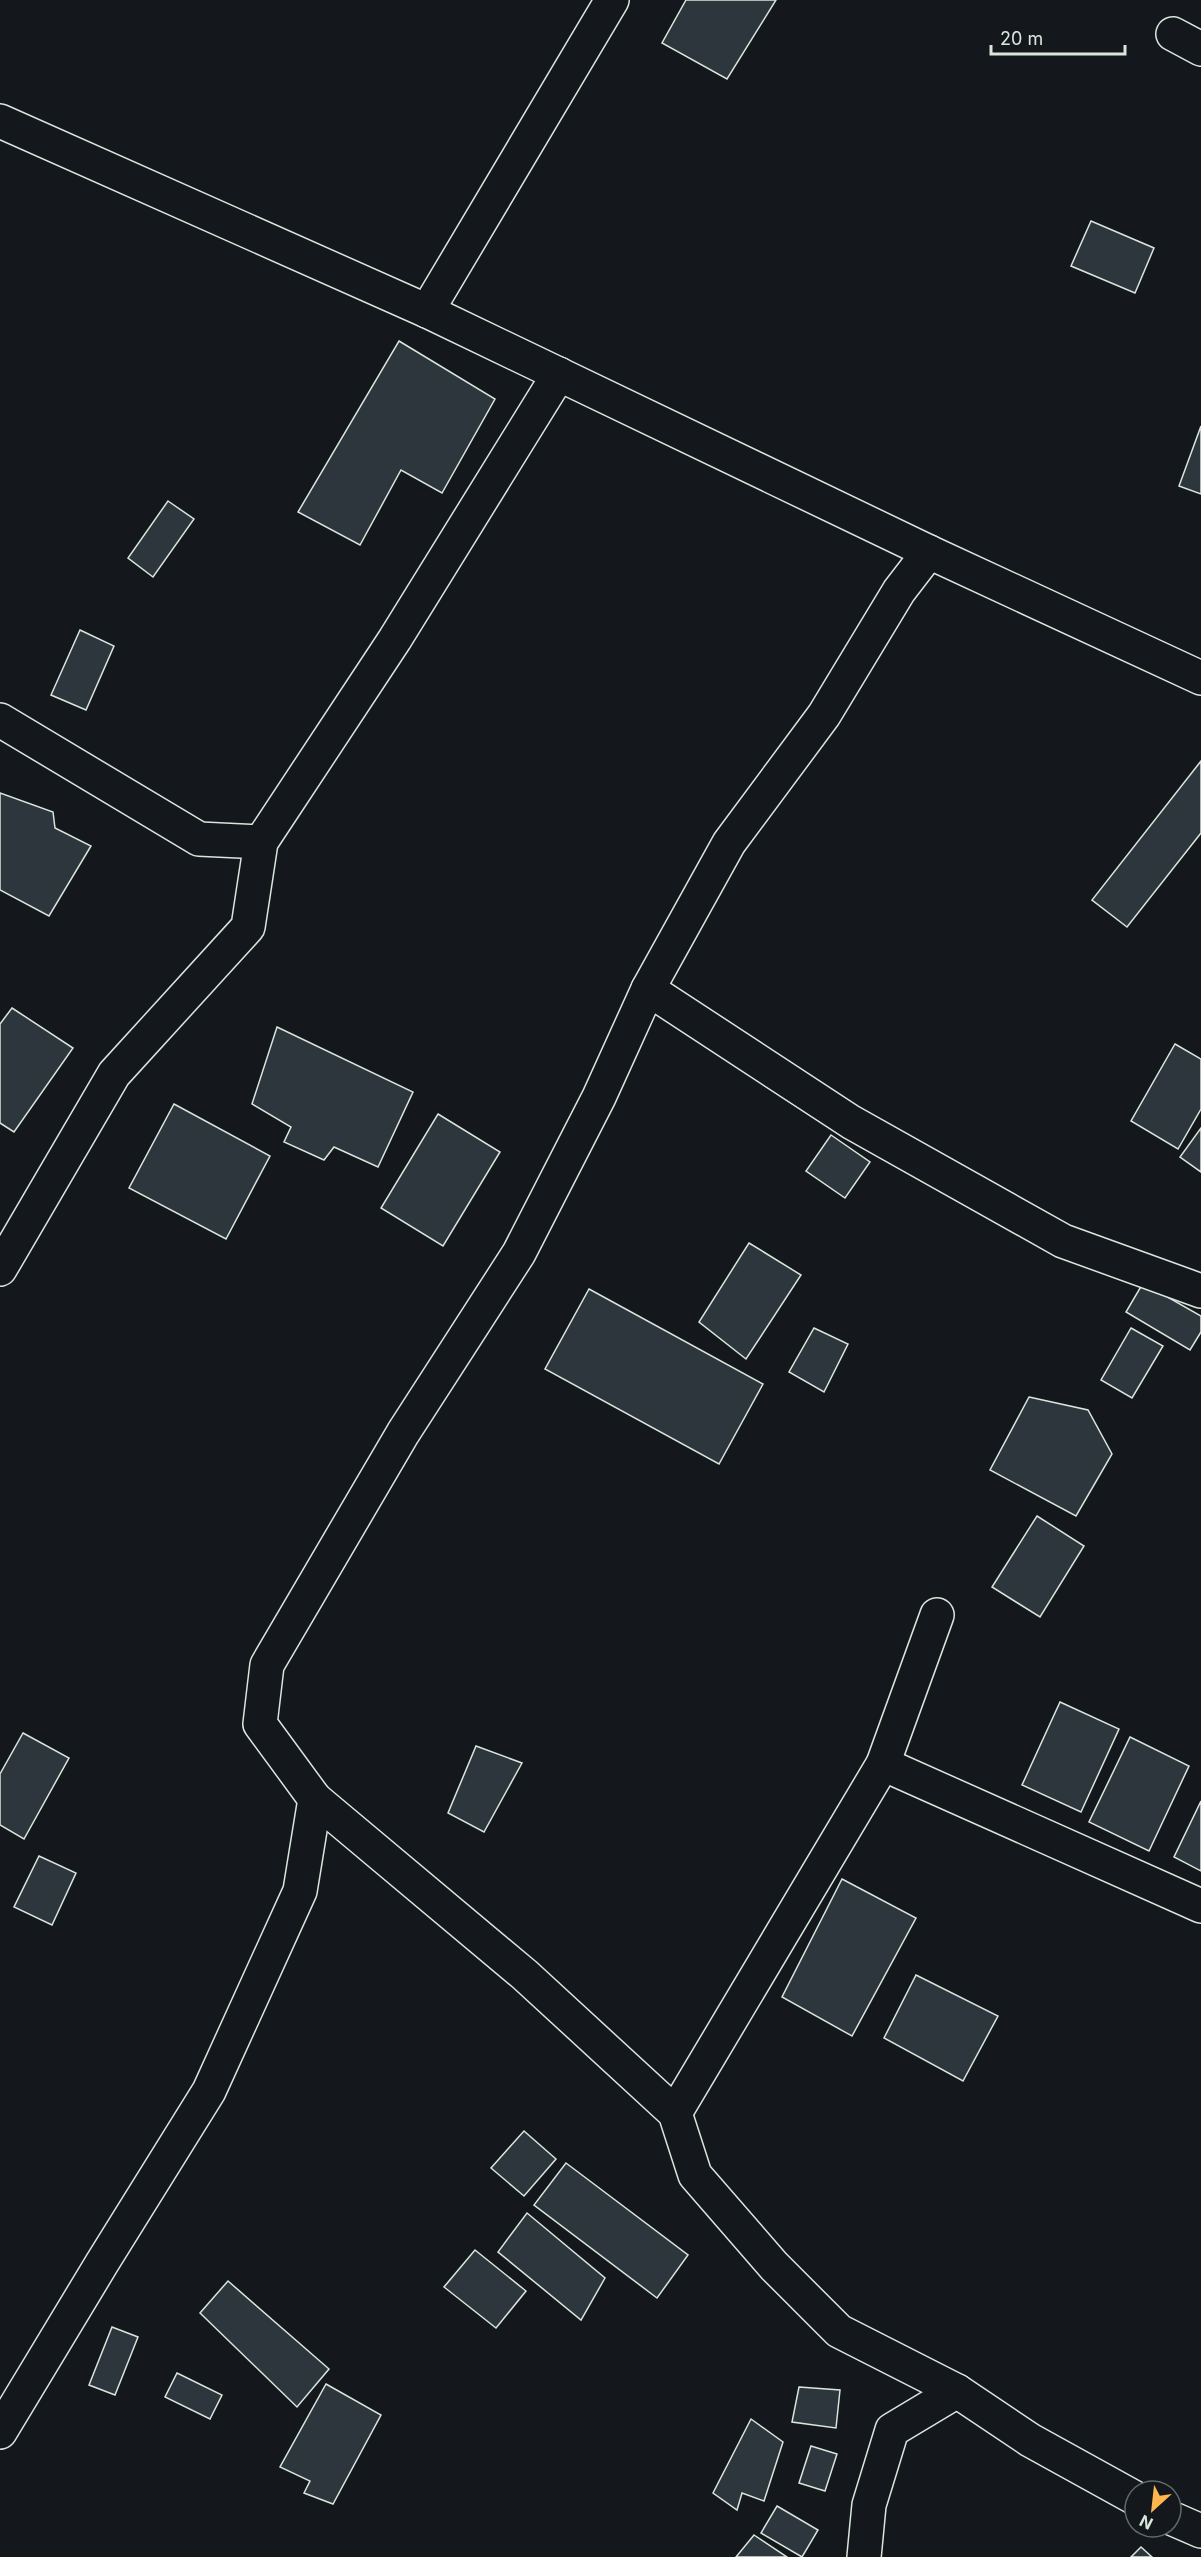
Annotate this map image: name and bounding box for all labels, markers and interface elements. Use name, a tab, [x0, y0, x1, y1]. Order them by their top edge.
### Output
scale bar	[991, 18, 1124, 56]
text: 20 m	[1000, 28, 1043, 49]
north arrow	[1123, 2479, 1183, 2539]
text: N	[1136, 2511, 1156, 2534]

